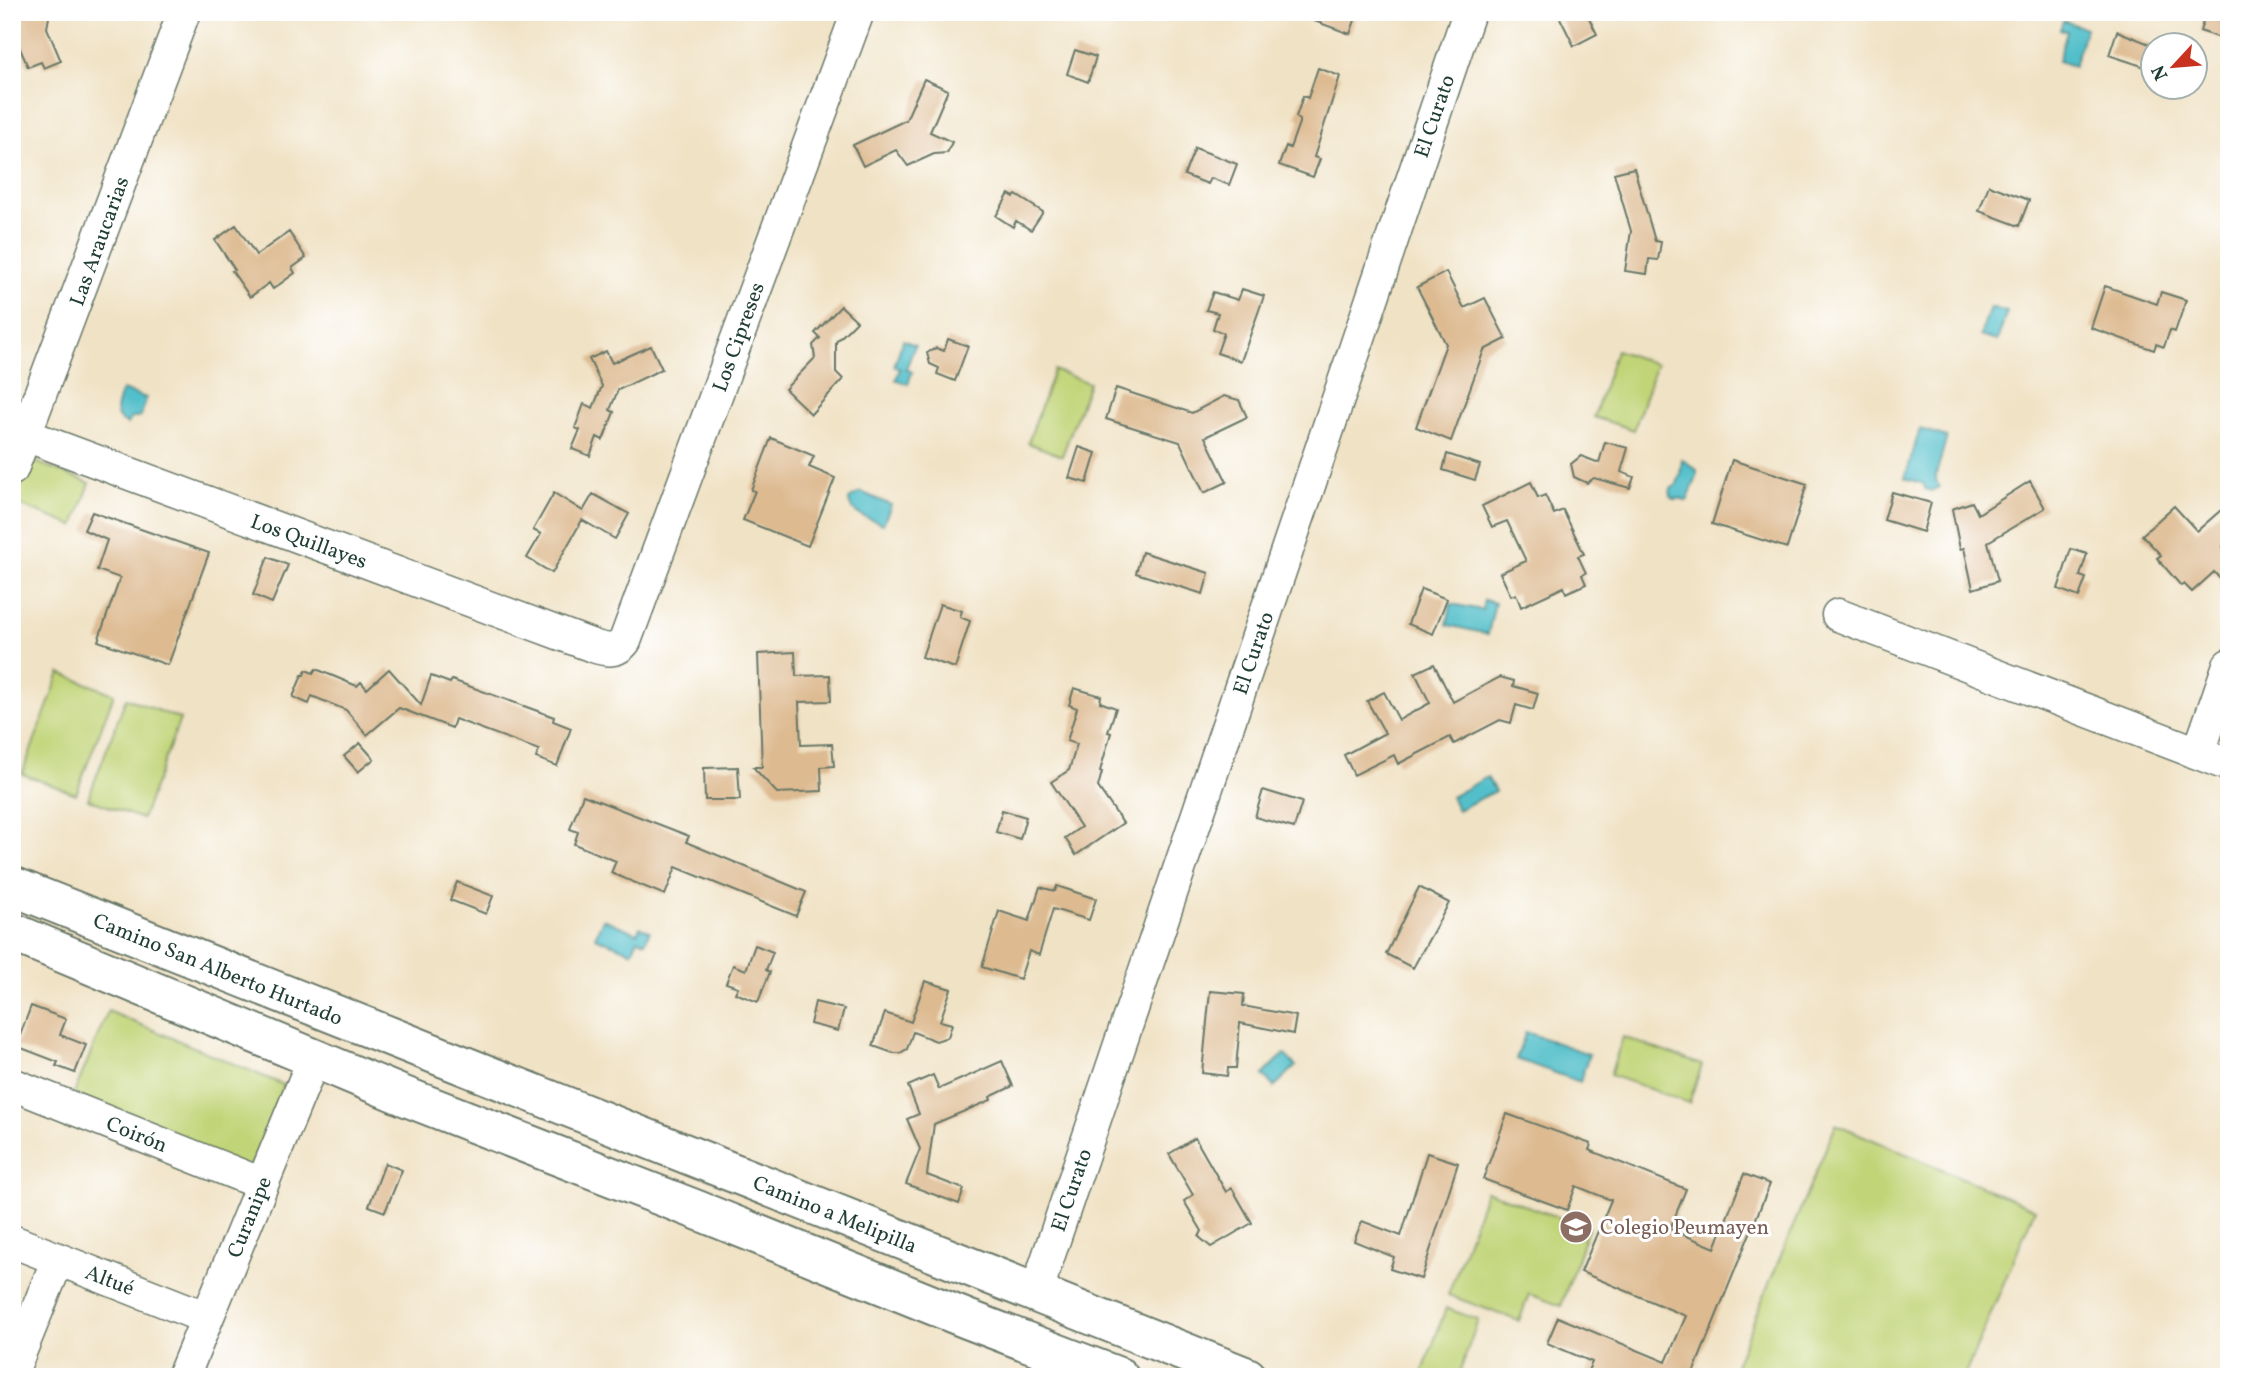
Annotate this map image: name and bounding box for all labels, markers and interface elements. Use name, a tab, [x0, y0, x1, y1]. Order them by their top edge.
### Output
north arrow	[2140, 32, 2210, 102]
text: N	[2146, 60, 2175, 84]
street label: El Curato	[1408, 71, 1463, 162]
street label: Las Araucarias	[64, 173, 137, 310]
street label: Los Cipreses	[706, 279, 773, 396]
street label: Los Quillayes	[246, 508, 371, 577]
street label: El Curato	[1227, 608, 1282, 699]
street label: Camino San Alberto Hurtado	[88, 907, 347, 1034]
street label: Coirón	[101, 1110, 171, 1161]
street label: El Curato	[1045, 1145, 1100, 1236]
street label: Camino a Melipilla	[748, 1169, 921, 1262]
street label: Curanipe	[221, 1172, 280, 1263]
school or university icon: Colegio Peumayen	[1557, 1208, 1595, 1246]
place label: Colegio Peumayen	[1600, 1214, 1769, 1243]
street label: Altué	[81, 1259, 138, 1304]

